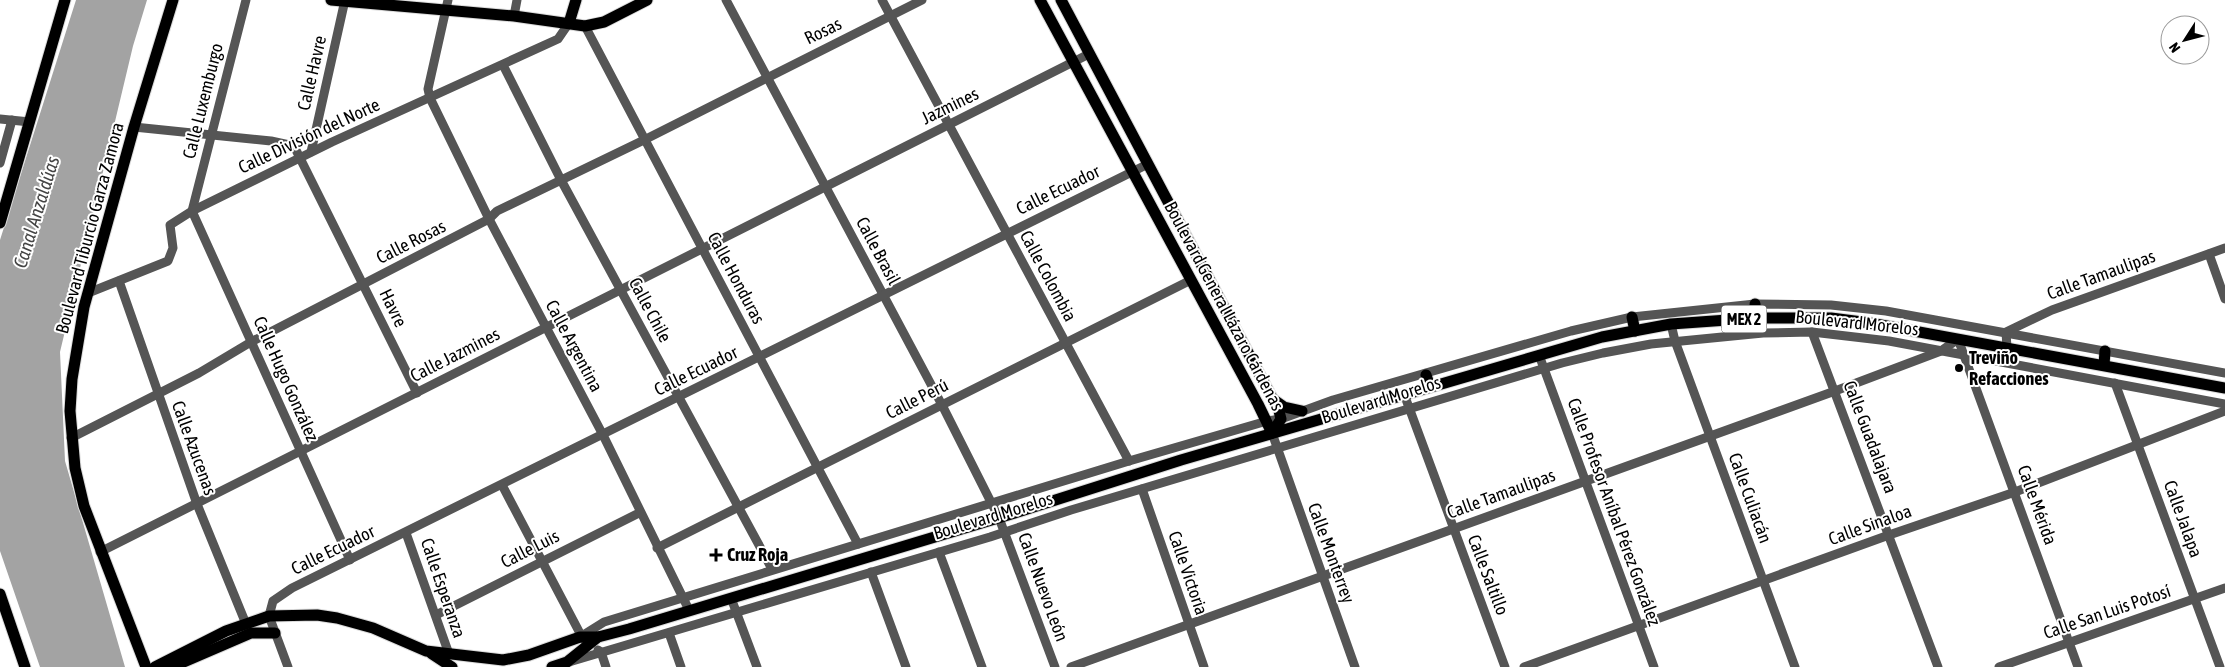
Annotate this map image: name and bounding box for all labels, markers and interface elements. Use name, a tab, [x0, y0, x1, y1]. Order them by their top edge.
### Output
street label: Rosas	[801, 13, 845, 48]
north arrow	[2160, 15, 2210, 65]
street label: Calle Havre	[293, 33, 330, 112]
text: N	[2166, 40, 2183, 56]
street label: Calle Luxemburgo	[178, 41, 227, 161]
street label: Jazmines	[918, 83, 982, 128]
street label: Calle División del Norte	[235, 94, 383, 178]
street label: Boulevard Tiburcio Garza Zamora	[51, 120, 128, 336]
water label: Canal Anzaldúas	[9, 153, 63, 270]
street label: Calle Ecuador	[1013, 160, 1104, 219]
street label: Boulevard General Lázaro Cárdenas	[1160, 198, 1289, 414]
street label: Calle Brasil	[852, 213, 905, 288]
street label: Calle Rosas	[373, 215, 449, 268]
street label: Calle Colombia	[1016, 227, 1081, 325]
street label: Calle Honduras	[703, 228, 769, 327]
street label: Calle Tamaulipas	[2044, 245, 2158, 304]
street label: Calle Chile	[625, 274, 676, 346]
street label: Havre	[375, 285, 412, 330]
street label: Calle Argentina	[542, 296, 607, 395]
road number: MEX 2	[1722, 306, 1766, 332]
street label: Boulevard Morelos	[1794, 306, 1920, 339]
street label: Calle Hugo González	[249, 313, 324, 445]
street label: Calle Jazmines	[407, 323, 503, 386]
street label: Calle Ecuador	[651, 341, 742, 400]
place label: Treviño Refacciones	[1969, 347, 2049, 389]
marker: Treviño Refacciones	[1953, 362, 1965, 374]
street label: Boulevard Morelos	[1319, 371, 1443, 428]
street label: Calle Perú	[882, 374, 952, 423]
street label: Calle Guadalajara	[1839, 378, 1902, 496]
street label: Calle Profesor Aníbal Pérez González	[1563, 395, 1666, 629]
street label: Calle Azucenas	[168, 398, 221, 498]
street label: Calle Culiacán	[1724, 450, 1776, 546]
street label: Calle Mérida	[2013, 462, 2062, 547]
street label: Calle Tamaulipas	[1444, 464, 1558, 523]
street label: Calle Jalapa	[2160, 477, 2207, 560]
street label: Boulevard Morelos	[931, 487, 1055, 544]
street label: Calle Monterrey	[1304, 500, 1359, 606]
street label: Calle Sinaloa	[1826, 500, 1914, 549]
street label: Calle Ecuador	[288, 520, 379, 579]
street label: Calle Luis	[497, 525, 562, 572]
street label: Calle Victoria	[1164, 528, 1213, 618]
street label: Calle Nuevo León	[1014, 530, 1073, 644]
street label: Calle Saltillo	[1464, 532, 1513, 618]
street label: Calle Esperanza	[417, 535, 470, 640]
place label: Cruz Roja	[727, 544, 788, 565]
marker: Cruz Roja	[709, 548, 723, 562]
street label: Calle San Luis Potosí	[2040, 580, 2173, 643]

